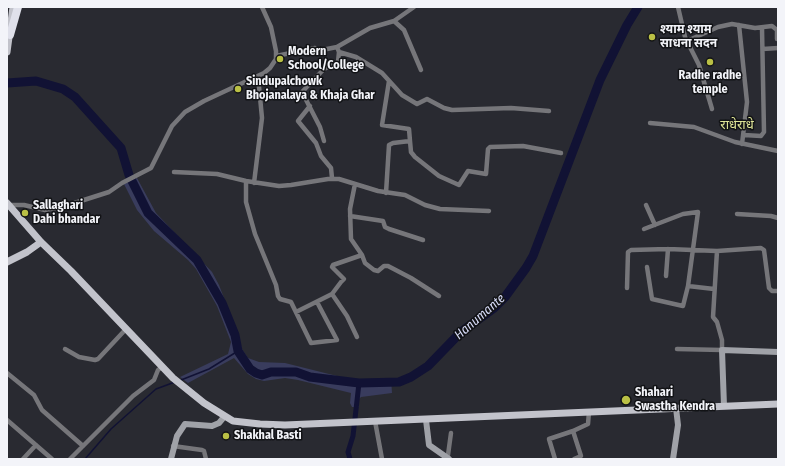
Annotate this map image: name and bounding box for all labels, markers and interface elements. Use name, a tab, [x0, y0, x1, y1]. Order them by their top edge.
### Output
place label: श्याम श्याम साधना सदन	[660, 23, 717, 51]
marker: श्याम श्याम साधना सदन	[647, 32, 657, 42]
place label: Modern School/College	[288, 45, 364, 73]
marker: Modern School/College	[275, 54, 285, 64]
marker: Radhe radhe temple	[705, 57, 715, 67]
place label: Radhe radhe temple	[679, 69, 741, 97]
place label: Sindupalchowk Bhojanalaya & Khaja Ghar	[246, 75, 375, 103]
marker: Sindupalchowk Bhojanalaya & Khaja Ghar	[233, 84, 243, 94]
district label: राधेराधे	[720, 117, 754, 133]
place label: Sallaghari Dahi bhandar	[33, 199, 100, 227]
marker: Sallaghari Dahi bhandar	[20, 208, 30, 218]
water label: Hanumante	[452, 291, 508, 343]
place label: Shahari Swastha Kendra	[635, 386, 715, 414]
marker: Shahari Swastha Kendra	[620, 394, 632, 406]
place label: Shakhal Basti	[234, 429, 302, 443]
marker: Shakhal Basti	[221, 431, 231, 441]

